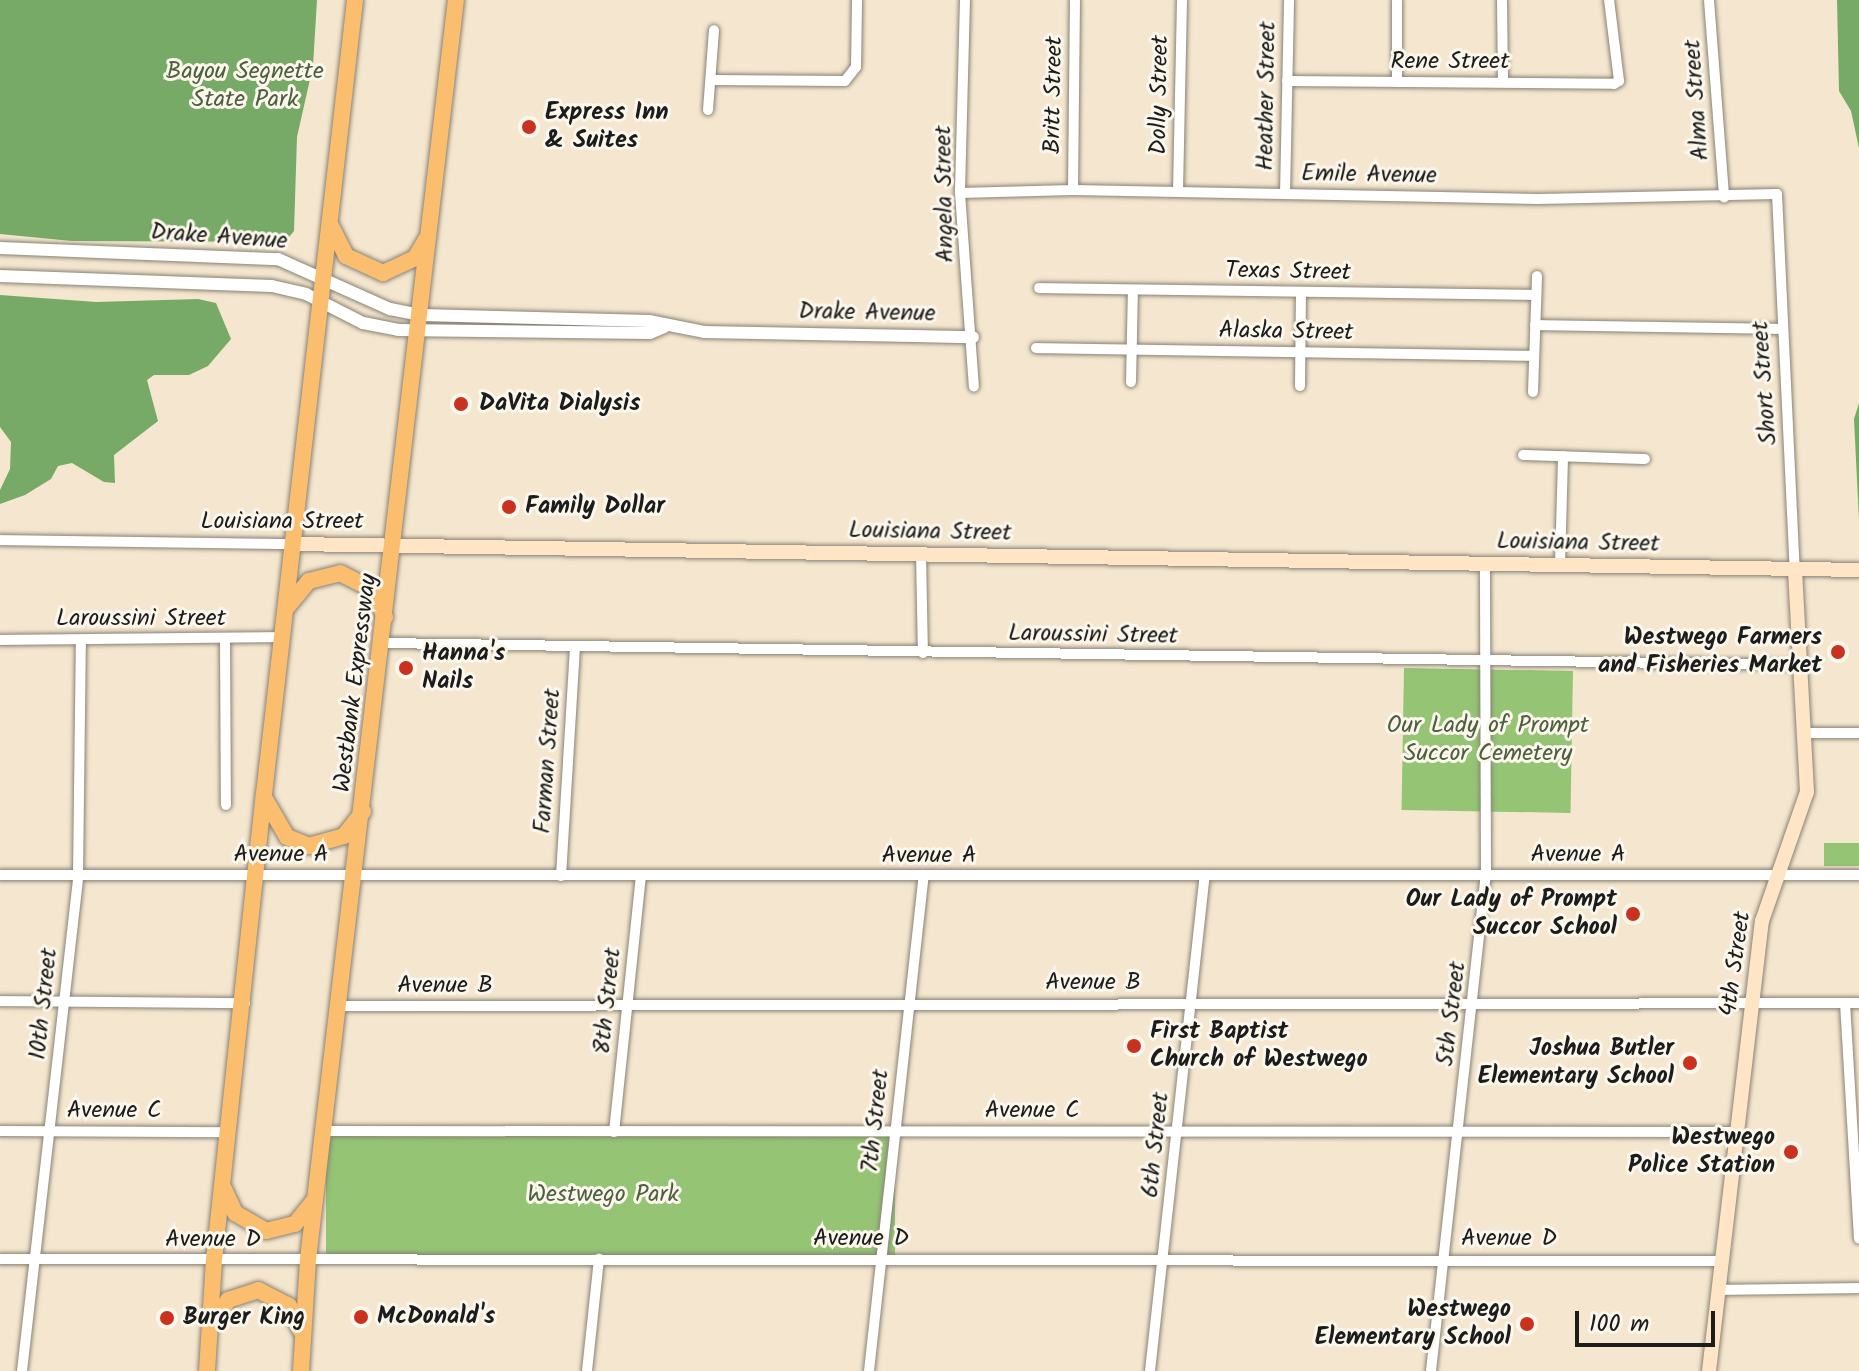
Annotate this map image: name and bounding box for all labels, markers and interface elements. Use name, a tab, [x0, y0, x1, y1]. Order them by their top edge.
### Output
street label: Heather Street	[1251, 21, 1283, 171]
street label: Dolly Street	[1145, 35, 1175, 155]
street label: Britt Street	[1039, 36, 1069, 154]
street label: Alma Street	[1678, 38, 1716, 162]
street label: Rene Street	[1391, 48, 1509, 76]
park label: Bayou Segnette State Park	[166, 58, 324, 114]
place label: Express Inn & Suites	[545, 99, 669, 155]
marker: Express Inn & Suites	[520, 118, 538, 136]
street label: Angela Street	[929, 125, 961, 263]
street label: Emile Avenue	[1301, 159, 1437, 191]
street label: Drake Avenue	[150, 218, 288, 256]
street label: Texas Street	[1225, 257, 1351, 287]
street label: Drake Avenue	[798, 297, 936, 329]
street label: Alaska Street	[1218, 316, 1354, 348]
street label: Short Street	[1746, 320, 1784, 446]
place label: DaVita Dialysis	[479, 390, 641, 418]
marker: DaVita Dialysis	[450, 393, 472, 415]
place label: Family Dollar	[525, 493, 665, 521]
marker: Family Dollar	[500, 498, 518, 516]
street label: Louisiana Street	[201, 508, 363, 536]
street label: Louisiana Street	[848, 516, 1012, 548]
street label: Louisiana Street	[1496, 527, 1660, 559]
street label: Westbank Expressway	[328, 572, 384, 794]
street label: Laroussini Street	[56, 605, 226, 633]
street label: Laroussini Street	[1008, 619, 1178, 651]
place label: Westwego Farmers and Fisheries Market	[1598, 624, 1822, 680]
place label: Hanna's Nails	[422, 640, 505, 696]
marker: Westwego Farmers and Fisheries Market	[1829, 643, 1847, 661]
marker: Hanna's Nails	[397, 659, 415, 677]
street label: Farman Street	[529, 687, 567, 835]
park label: Our Lady of Prompt Succor Cemetery	[1387, 712, 1589, 768]
street label: Avenue A	[234, 841, 328, 869]
street label: Avenue A	[1531, 841, 1625, 869]
street label: Avenue A	[882, 842, 976, 870]
place label: Our Lady of Prompt Succor School	[1406, 886, 1617, 942]
marker: Our Lady of Prompt Succor School	[1624, 905, 1642, 923]
street label: 4th Street	[1714, 910, 1758, 1018]
street label: 8th Street	[588, 946, 628, 1056]
street label: 10th Street	[24, 947, 64, 1061]
street label: 5th Street	[1431, 960, 1473, 1068]
street label: Avenue B	[1045, 969, 1141, 997]
street label: Avenue B	[397, 972, 493, 1000]
place label: First Baptist Church of Westwego	[1150, 1018, 1368, 1074]
place label: Joshua Butler Elementary School	[1478, 1035, 1674, 1091]
marker: First Baptist Church of Westwego	[1125, 1037, 1143, 1055]
marker: Joshua Butler Elementary School	[1681, 1054, 1699, 1072]
street label: 7th Street	[856, 1068, 896, 1174]
street label: 6th Street	[1136, 1091, 1176, 1199]
street label: Avenue C	[67, 1097, 161, 1125]
street label: Avenue C	[985, 1097, 1079, 1125]
place label: Westwego Police Station	[1628, 1124, 1775, 1180]
marker: Westwego Police Station	[1782, 1143, 1800, 1161]
park label: Westwego Park	[527, 1181, 679, 1209]
street label: Avenue D	[813, 1225, 909, 1253]
street label: Avenue D	[1461, 1225, 1557, 1253]
street label: Avenue D	[165, 1226, 261, 1254]
scale bar	[1579, 1295, 1719, 1345]
place label: Westwego Elementary School	[1315, 1296, 1511, 1352]
place label: McDonald's	[377, 1303, 495, 1331]
place label: Burger King	[183, 1304, 305, 1332]
text: 100 m	[1589, 1305, 1649, 1344]
marker: McDonald's	[352, 1308, 370, 1326]
marker: Burger King	[158, 1309, 176, 1327]
marker: Westwego Elementary School	[1518, 1315, 1536, 1333]

